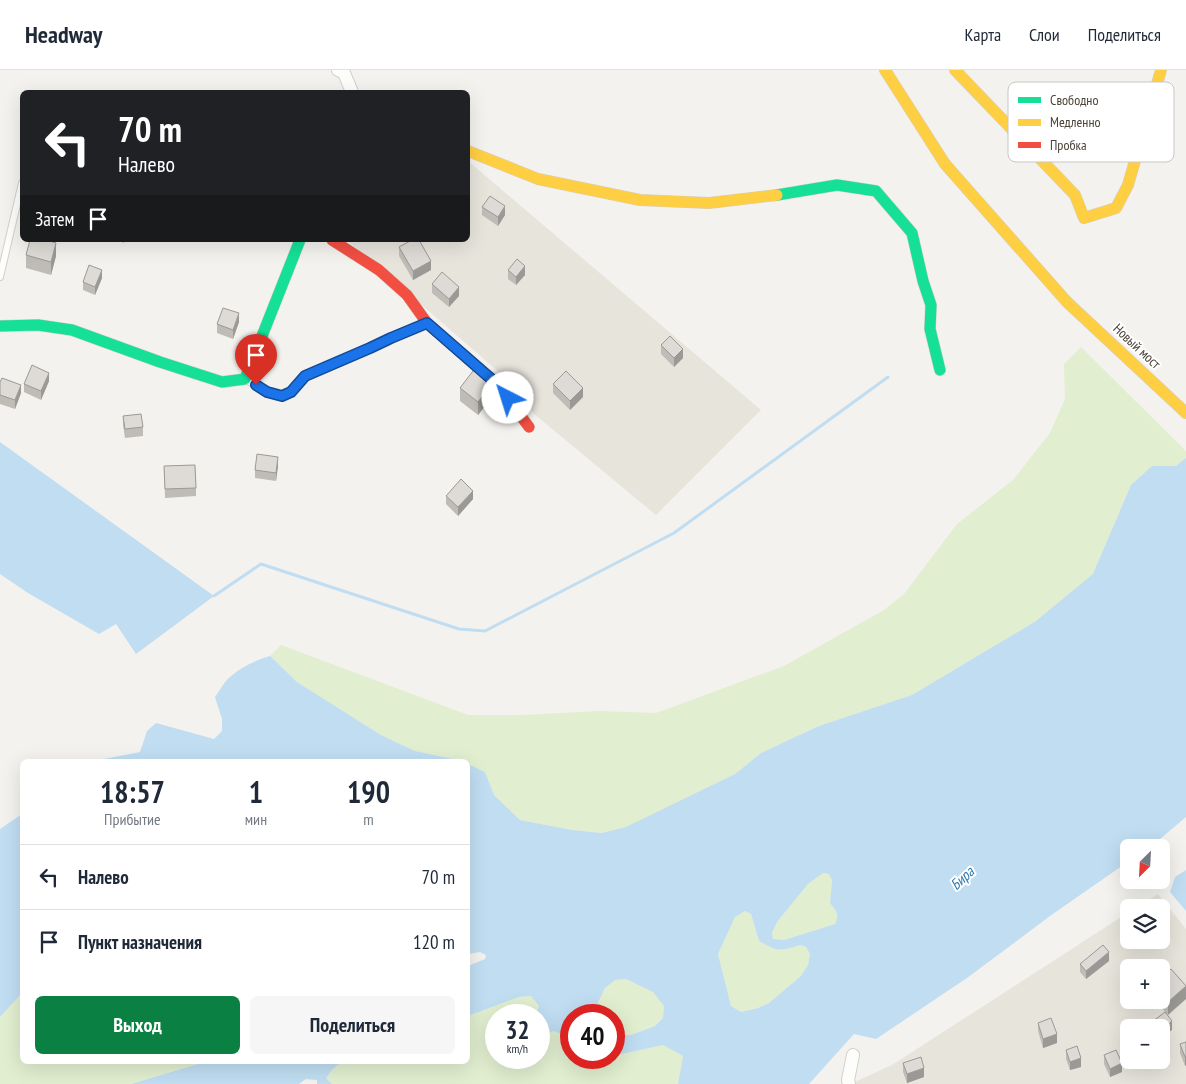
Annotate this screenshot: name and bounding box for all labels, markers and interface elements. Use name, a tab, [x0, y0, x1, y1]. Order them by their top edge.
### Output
text: Headway	[25, 19, 102, 50]
text: Карта	[964, 23, 1001, 46]
text: Слои	[1029, 23, 1060, 46]
text: Поделиться	[1088, 23, 1161, 46]
legend	[1008, 82, 1174, 162]
text: Свободно	[1050, 91, 1098, 109]
text: 70 m	[118, 106, 182, 152]
icon: left	[35, 110, 100, 175]
text: Медленно	[1050, 113, 1101, 131]
text: Пробка	[1050, 136, 1087, 154]
text: Налево	[118, 150, 175, 178]
icon: arrive	[84, 205, 112, 233]
text: Затем	[35, 207, 74, 231]
street label: Новый мост	[1109, 319, 1165, 373]
pin	[235, 334, 277, 385]
icon: arrive	[242, 341, 270, 369]
position arrow	[481, 371, 533, 423]
text: 18:57	[100, 772, 165, 811]
text: 1	[249, 772, 263, 811]
text: 190	[347, 772, 390, 811]
text: Прибытие	[104, 809, 161, 829]
text: мин	[245, 809, 267, 829]
text: m	[363, 809, 374, 829]
north arrow	[1120, 839, 1170, 889]
map controls	[1120, 839, 1170, 1069]
water label: Бира	[946, 862, 979, 894]
icon: left	[35, 863, 63, 891]
text: Налево	[78, 865, 129, 889]
text: 70 m	[422, 865, 455, 889]
button: layers	[1120, 899, 1170, 949]
icon: arrive	[35, 928, 63, 956]
text: Пункт назначения	[78, 930, 202, 954]
text: 120 m	[413, 930, 455, 954]
button: +	[1120, 959, 1170, 1009]
button: Выход	[35, 996, 240, 1054]
button: Поделиться	[250, 996, 455, 1054]
speed limit sign: 40	[560, 1004, 625, 1069]
text: 32	[506, 1014, 529, 1046]
button: −	[1120, 1019, 1170, 1069]
text: km/h	[507, 1041, 528, 1056]

